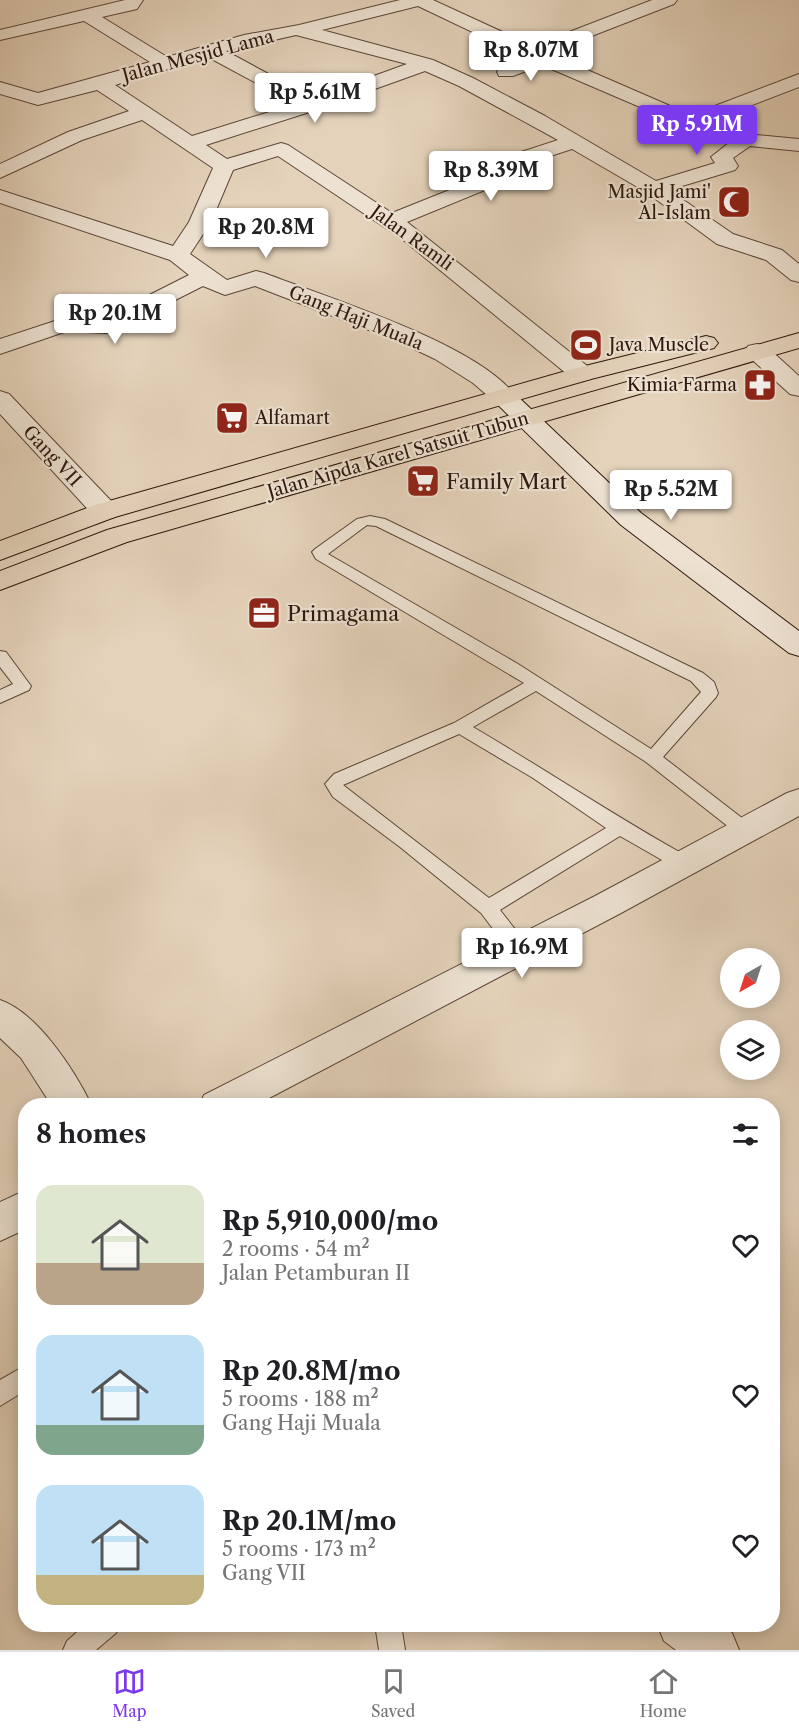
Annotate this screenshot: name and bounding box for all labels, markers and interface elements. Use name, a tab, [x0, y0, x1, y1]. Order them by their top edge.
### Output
street label: Jalan Mesjid Lama	[117, 25, 277, 88]
pin: Rp 8.07M	[469, 31, 593, 82]
text: Rp 8.07M	[483, 38, 579, 62]
pin: Rp 5.61M	[253, 73, 377, 124]
text: Rp 5.61M	[269, 80, 361, 104]
pin: Rp 5.91M	[635, 105, 759, 156]
text: Rp 5.91M	[651, 112, 743, 136]
pin: Rp 8.39M	[429, 151, 553, 202]
text: Rp 8.39M	[443, 158, 539, 182]
place label: Masjid Jami' Al-Islam	[608, 181, 711, 224]
mosque icon: Masjid Jami' Al-Islam	[716, 184, 752, 220]
street label: Jalan Ramli	[364, 199, 458, 276]
pin: Rp 20.8M	[204, 208, 328, 259]
text: Rp 20.8M	[217, 215, 315, 239]
street label: Gang Haji Muala	[286, 281, 427, 355]
pin: Rp 20.1M	[53, 294, 177, 345]
text: Rp 20.1M	[68, 301, 162, 325]
sports icon: Java Muscle	[568, 327, 604, 363]
place label: Java Muscle	[606, 334, 709, 356]
pharmacy icon: Kimia Farma	[742, 367, 778, 403]
place label: Kimia Farma	[627, 374, 737, 396]
supermarket icon: Alfamart	[214, 400, 250, 436]
place label: Alfamart	[254, 407, 330, 429]
street label: Jalan Aipda Karel Satsuit Tubun	[262, 407, 531, 504]
street label: Gang VII	[18, 421, 86, 491]
supermarket icon: Family Mart	[405, 463, 441, 499]
place label: Family Mart	[446, 469, 568, 494]
pin: Rp 5.52M	[609, 470, 733, 521]
text: Rp 5.52M	[624, 477, 718, 501]
office icon: Primagama	[246, 595, 282, 631]
place label: Primagama	[287, 601, 400, 626]
pin: Rp 16.9M	[460, 928, 584, 979]
text: Rp 16.9M	[476, 935, 568, 959]
north arrow	[720, 948, 780, 1008]
map controls	[720, 948, 780, 1080]
button: layers	[720, 1020, 780, 1080]
text: 8 homes	[36, 1118, 146, 1150]
icon: filters	[729, 1118, 762, 1151]
text: Rp 5,910,000/mo	[222, 1205, 438, 1237]
icon: home	[84, 1209, 156, 1281]
icon: heart	[729, 1229, 762, 1262]
text: 2 rooms · 54 m²	[222, 1237, 370, 1261]
text: Jalan Petamburan II	[222, 1261, 410, 1285]
text: Rp 20.8M/mo	[222, 1355, 401, 1387]
icon: home	[84, 1359, 156, 1431]
icon: heart	[729, 1379, 762, 1412]
text: 5 rooms · 188 m²	[222, 1387, 379, 1411]
text: Gang Haji Muala	[222, 1411, 381, 1435]
text: Rp 20.1M/mo	[222, 1505, 396, 1537]
icon: home	[84, 1509, 156, 1581]
icon: heart	[729, 1529, 762, 1562]
text: 5 rooms · 173 m²	[222, 1537, 376, 1561]
text: Gang VII	[222, 1561, 306, 1585]
tab: Map	[112, 1665, 147, 1721]
tab: Saved	[371, 1665, 415, 1721]
tab: Home	[640, 1665, 687, 1721]

